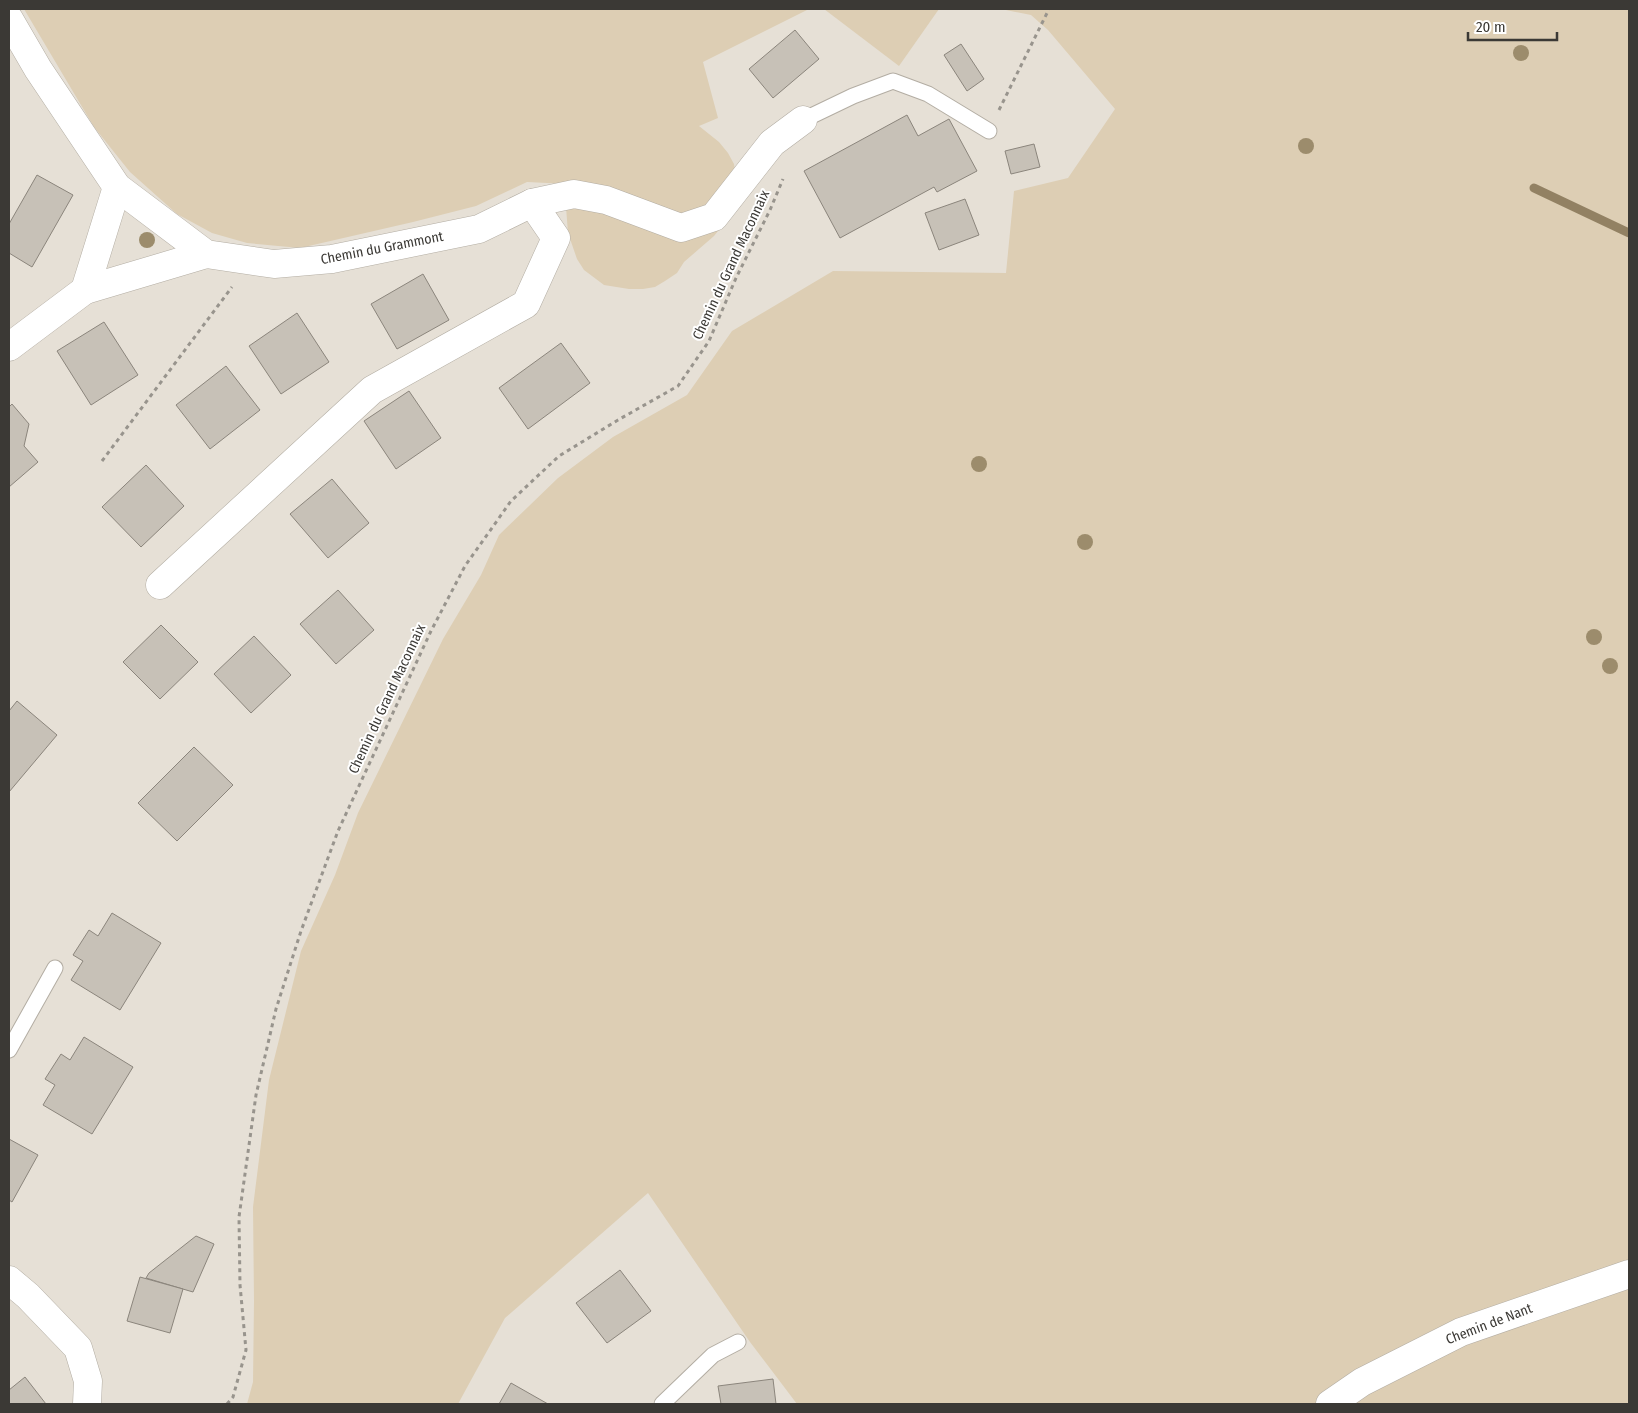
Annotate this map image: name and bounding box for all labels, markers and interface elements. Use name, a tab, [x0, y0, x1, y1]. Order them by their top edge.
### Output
scale bar	[1468, 10, 1557, 42]
text: 20 m	[1476, 18, 1506, 36]
street label: Chemin du Grand Maconnaix	[689, 187, 774, 342]
street label: Chemin du Grammont	[319, 228, 445, 268]
street label: Chemin du Grand Maconnaix	[345, 621, 430, 776]
street label: Chemin de Nant	[1443, 1300, 1535, 1348]

